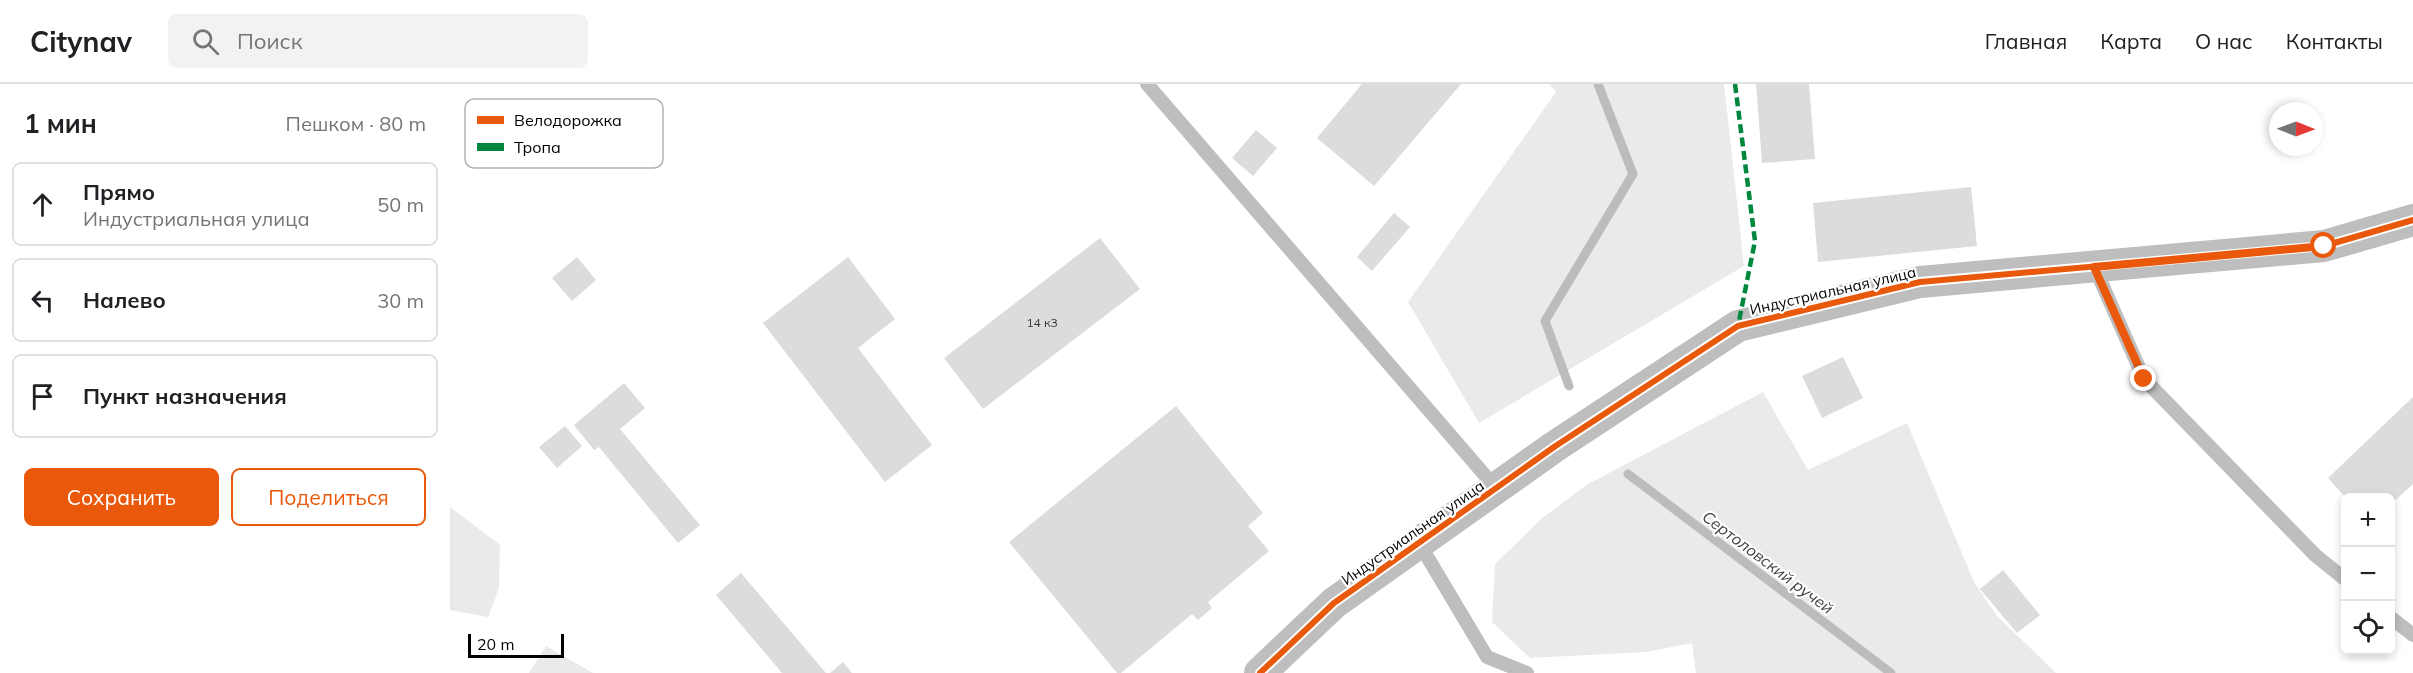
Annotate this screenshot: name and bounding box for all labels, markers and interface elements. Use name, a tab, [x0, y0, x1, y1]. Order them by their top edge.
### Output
search box	[168, 14, 588, 68]
text: Citynav	[30, 24, 132, 59]
icon: search	[189, 25, 222, 58]
text: Поиск	[237, 27, 303, 55]
text: Главная	[1985, 28, 2067, 54]
text: Карта	[2100, 28, 2162, 54]
text: О нас	[2195, 28, 2253, 54]
text: Контакты	[2286, 28, 2383, 54]
legend	[465, 99, 663, 168]
north arrow	[2269, 102, 2323, 156]
text: 1 мин	[24, 107, 97, 140]
text: Велодорожка	[514, 110, 622, 130]
text: Пешком · 80 m	[286, 111, 426, 136]
text: Тропа	[514, 137, 561, 157]
text: Прямо	[83, 178, 155, 206]
icon: ahead	[26, 188, 59, 221]
text: 50 m	[377, 192, 424, 217]
text: Индустриальная улица	[83, 206, 310, 231]
route start	[2310, 232, 2336, 258]
street label: Индустриальная улица	[1748, 262, 1918, 319]
icon: left	[26, 284, 59, 317]
text: Налево	[83, 286, 166, 314]
text: 30 m	[377, 288, 424, 313]
house number: 14 к3	[1026, 315, 1058, 330]
route end	[2130, 365, 2156, 391]
icon: arrive	[26, 380, 59, 413]
text: Пункт назначения	[83, 382, 287, 410]
button: Сохранить	[24, 468, 219, 526]
button: Поделиться	[231, 468, 426, 526]
street label: Индустриальная улица	[1338, 476, 1488, 589]
map controls	[2341, 493, 2395, 655]
button: +	[2341, 493, 2395, 547]
water label: Сертоловский ручей	[1698, 506, 1838, 618]
button: −	[2341, 547, 2395, 601]
button: locate	[2341, 601, 2395, 655]
scale bar	[468, 631, 564, 658]
text: 20 m	[477, 634, 514, 654]

